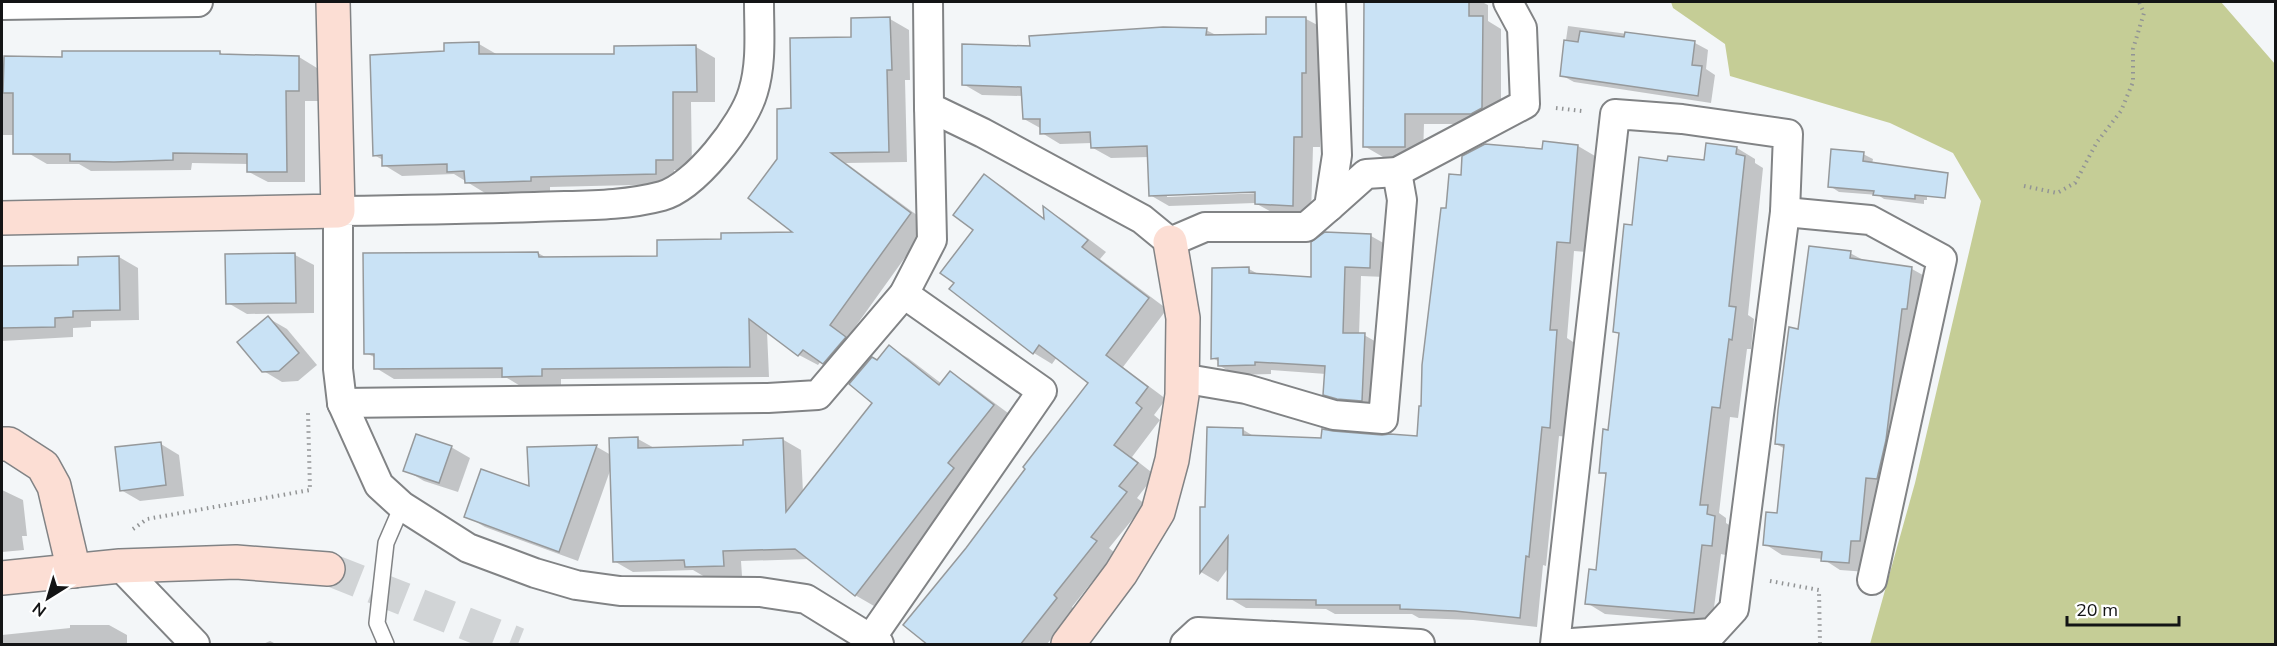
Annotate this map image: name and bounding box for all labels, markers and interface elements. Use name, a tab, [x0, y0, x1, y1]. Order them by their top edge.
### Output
north arrow	[18, 568, 78, 628]
scale bar	[2067, 589, 2180, 627]
text: N	[28, 598, 50, 622]
text: 20 m	[2076, 598, 2118, 621]

